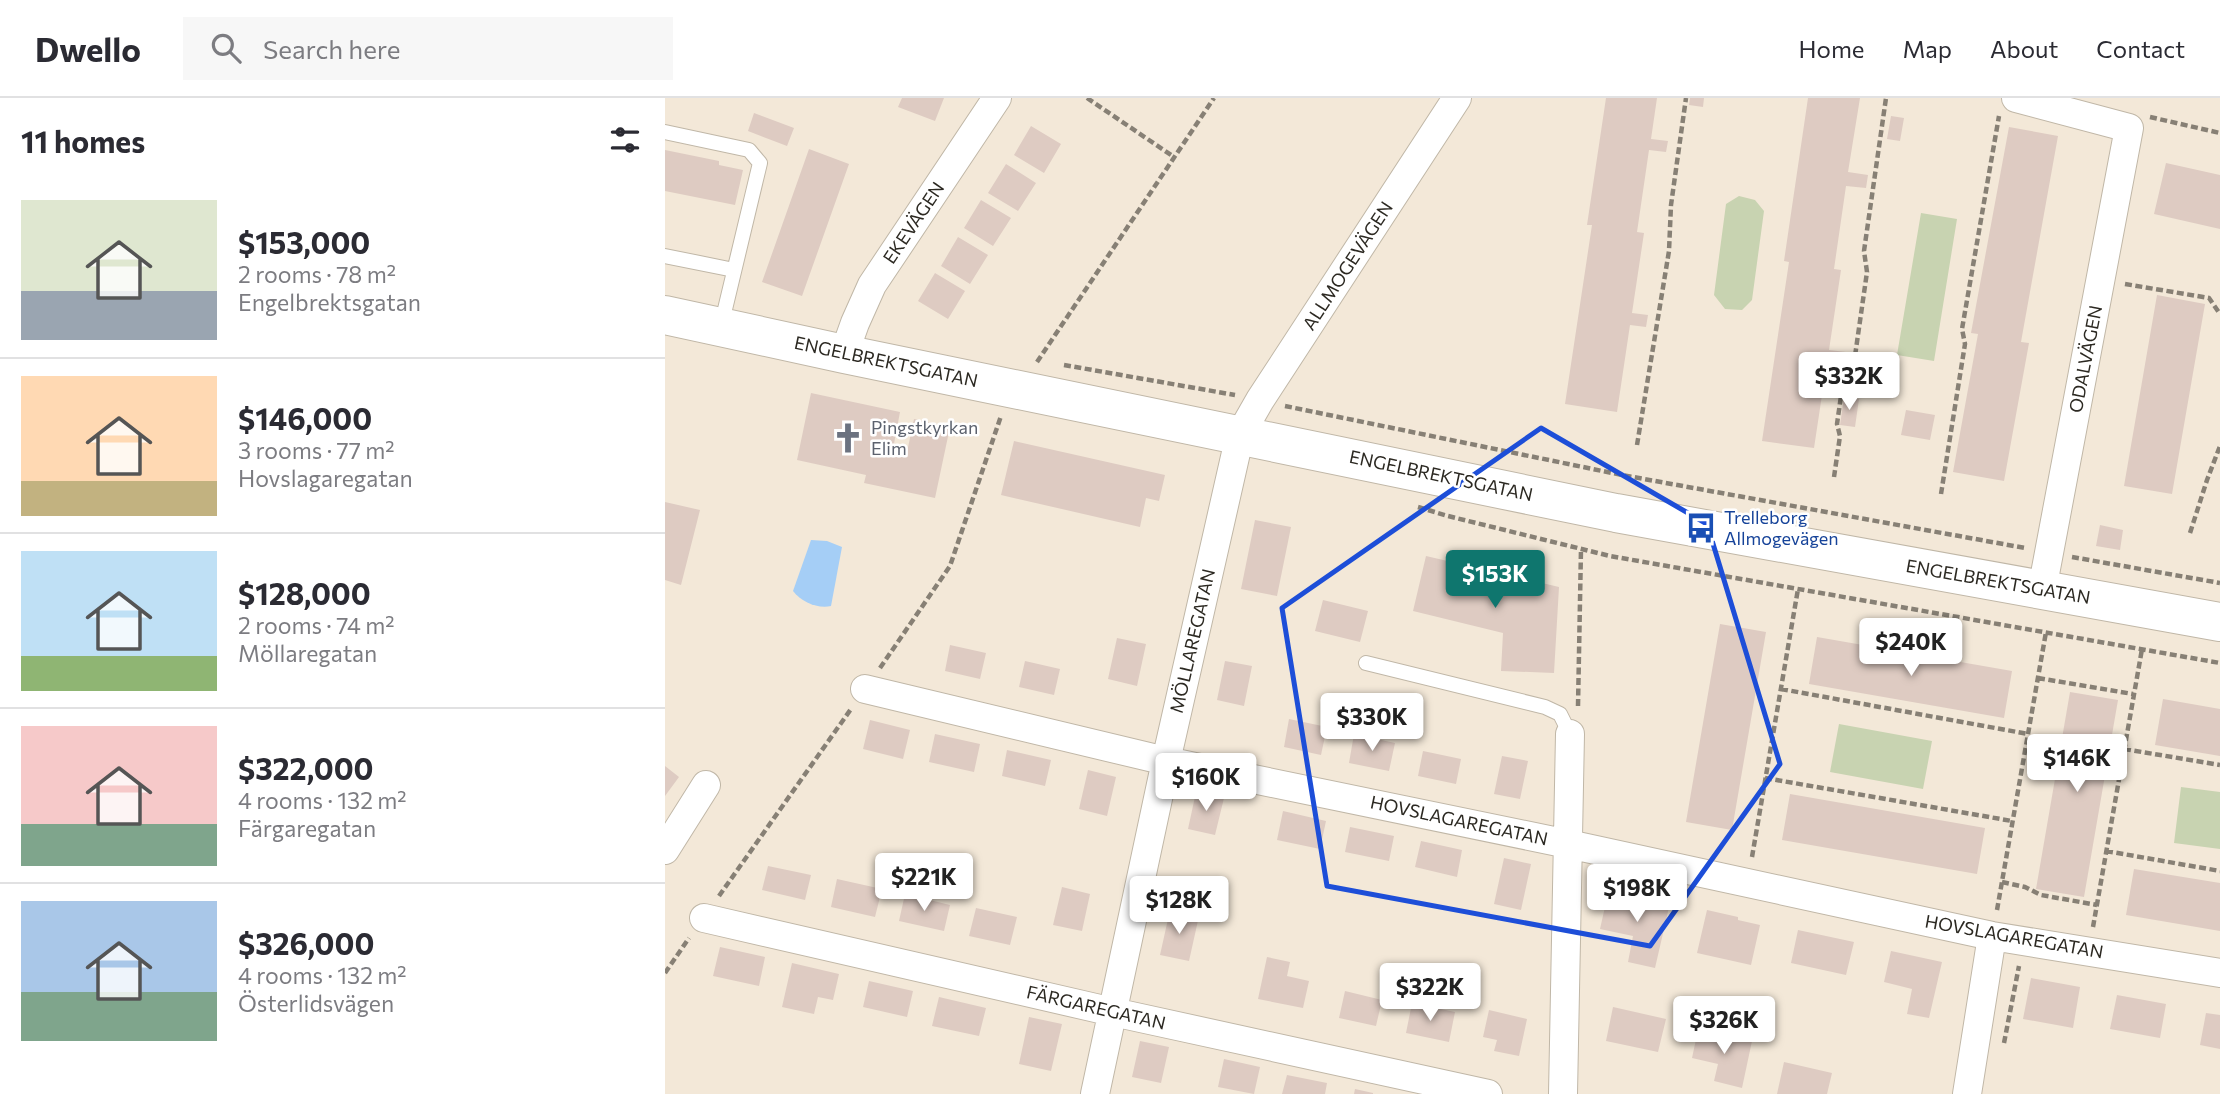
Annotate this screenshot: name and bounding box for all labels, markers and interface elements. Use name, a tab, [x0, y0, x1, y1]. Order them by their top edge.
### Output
search box	[183, 17, 673, 80]
text: Dwello	[35, 28, 141, 69]
icon: search	[207, 29, 245, 67]
text: Search here	[263, 33, 401, 64]
text: Home	[1799, 34, 1865, 63]
text: Map	[1903, 34, 1952, 63]
text: About	[1990, 34, 2058, 63]
text: Contact	[2096, 34, 2185, 63]
icon: filters	[606, 121, 644, 159]
text: 11 homes	[21, 122, 145, 159]
street label: EKEVÄGEN	[878, 177, 949, 267]
street label: ALLMOGEVÄGEN	[1297, 197, 1397, 334]
text: $153,000	[238, 223, 370, 260]
icon: home	[77, 228, 161, 312]
text: 2 rooms · 78 m²	[238, 260, 396, 288]
text: Engelbrektsgatan	[238, 288, 421, 316]
street label: ODALVÄGEN	[2064, 303, 2106, 414]
street label: ENGELBREKTSGATAN	[792, 331, 980, 391]
pin: $332K	[1800, 352, 1898, 412]
text: $332K	[1815, 361, 1883, 389]
text: $146,000	[238, 399, 372, 436]
icon: home	[77, 404, 161, 488]
place label: Pingstkyrkan Elim	[871, 416, 978, 459]
church icon: Pingstkyrkan Elim	[831, 421, 865, 455]
text: 3 rooms · 77 m²	[238, 436, 395, 464]
street label: ENGELBREKTSGATAN	[1347, 445, 1535, 505]
text: Hovslagaregatan	[238, 464, 413, 492]
place label: Trelleborg Allmogevägen	[1724, 506, 1839, 549]
bus stop icon: Trelleborg Allmogevägen	[1684, 511, 1718, 545]
pin: $153K	[1446, 550, 1544, 610]
street label: ENGELBREKTSGATAN	[1904, 554, 2092, 608]
text: $153K	[1462, 559, 1528, 587]
street label: MÖLLAREGATAN	[1165, 566, 1219, 715]
text: $128,000	[238, 574, 371, 611]
icon: home	[77, 579, 161, 663]
text: 2 rooms · 74 m²	[238, 611, 394, 639]
pin: $240K	[1862, 618, 1960, 678]
text: $240K	[1875, 627, 1947, 655]
text: Möllaregatan	[238, 639, 377, 667]
pin: $330K	[1323, 694, 1421, 753]
text: $330K	[1336, 702, 1408, 730]
pin: $146K	[2028, 734, 2126, 794]
text: $146K	[2043, 743, 2111, 771]
text: $322,000	[238, 749, 374, 786]
icon: home	[77, 754, 161, 838]
pin: $160K	[1157, 754, 1255, 813]
text: $160K	[1171, 762, 1241, 790]
text: 4 rooms · 132 m²	[238, 786, 407, 814]
street label: HOVSLAGAREGATAN	[1368, 790, 1550, 850]
text: Färgaregatan	[238, 814, 376, 842]
pin: $221K	[875, 854, 973, 913]
text: $221K	[891, 862, 957, 890]
pin: $198K	[1588, 864, 1686, 924]
text: $198K	[1603, 873, 1671, 901]
pin: $128K	[1130, 876, 1228, 936]
text: $128K	[1146, 885, 1212, 913]
street label: HOVSLAGAREGATAN	[1923, 909, 2105, 963]
text: $326,000	[238, 924, 374, 961]
icon: home	[77, 929, 161, 1013]
text: 4 rooms · 132 m²	[238, 961, 407, 989]
pin: $322K	[1381, 964, 1479, 1023]
text: $322K	[1396, 972, 1464, 1000]
street label: FÄRGAREGATAN	[1024, 980, 1168, 1034]
text: Österlidsvägen	[238, 989, 394, 1017]
pin: $326K	[1675, 996, 1773, 1056]
text: $326K	[1689, 1005, 1759, 1033]

